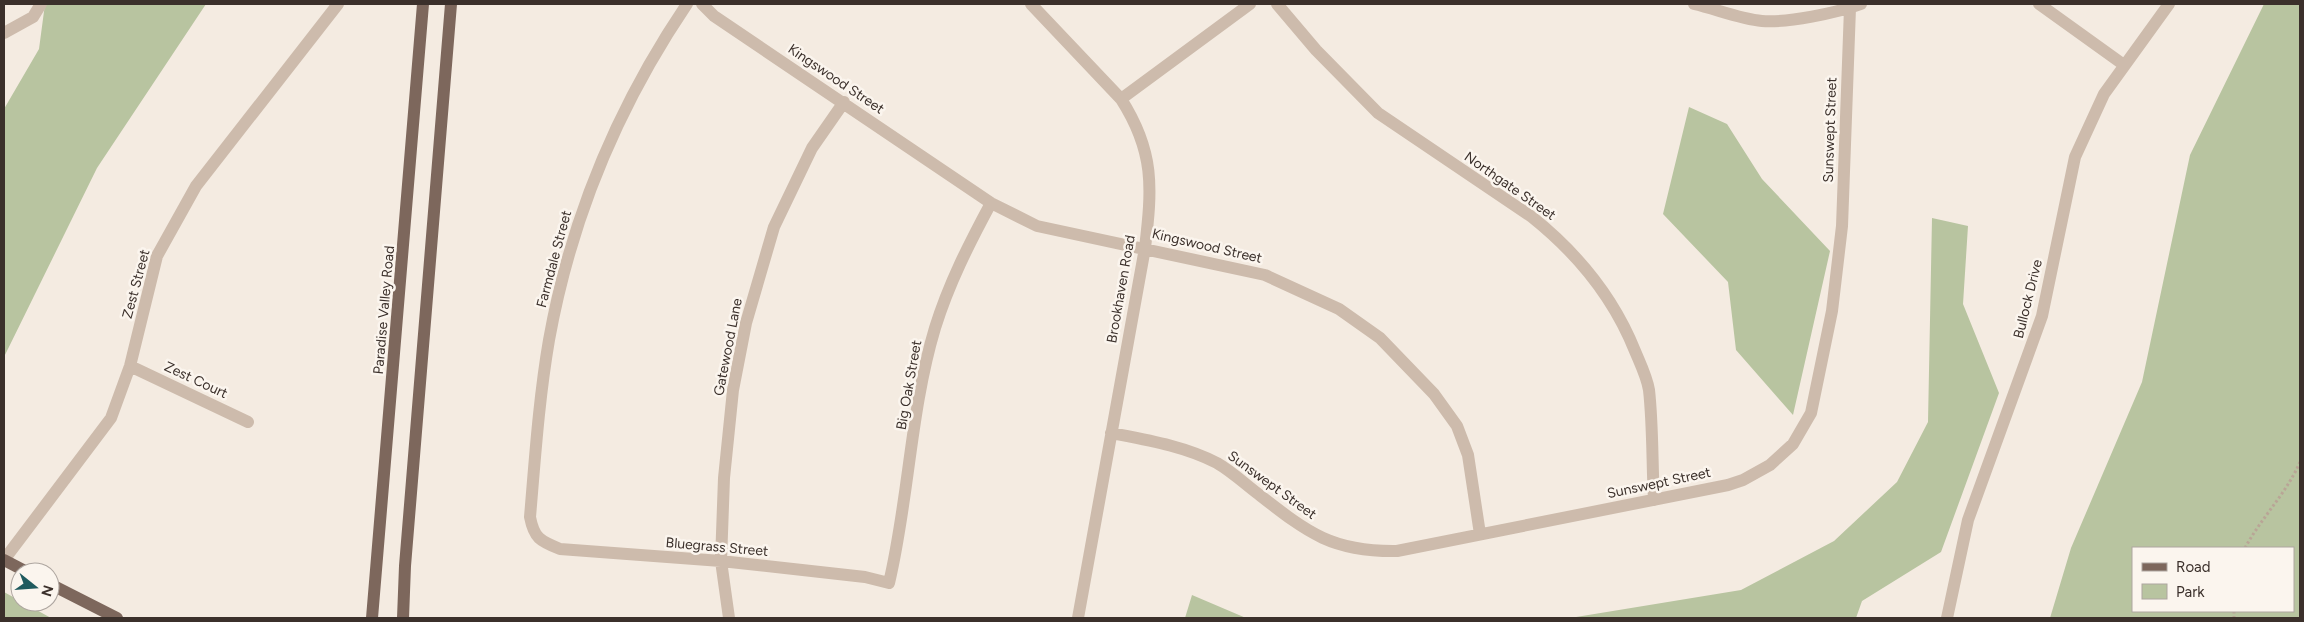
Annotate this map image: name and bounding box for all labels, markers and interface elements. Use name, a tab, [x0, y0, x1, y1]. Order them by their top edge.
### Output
street label: Kingswood Street	[785, 41, 887, 117]
street label: Sunswept Street	[1820, 77, 1840, 183]
street label: Northgate Street	[1461, 148, 1559, 224]
street label: Farmdale Street	[533, 208, 575, 310]
street label: Kingswood Street	[1150, 225, 1264, 267]
street label: Brookhaven Road	[1103, 234, 1139, 344]
street label: Paradise Valley Road	[370, 245, 398, 375]
street label: Zest Street	[119, 247, 153, 321]
street label: Bullock Drive	[2010, 257, 2046, 340]
street label: Gatewood Lane	[710, 296, 746, 397]
street label: Big Oak Street	[893, 339, 925, 431]
street label: Zest Court	[162, 358, 230, 402]
street label: Sunswept Street	[1224, 447, 1320, 523]
street label: Sunswept Street	[1606, 464, 1712, 502]
street label: Bluegrass Street	[665, 534, 769, 560]
legend	[2132, 547, 2294, 612]
text: Road	[2176, 558, 2211, 576]
north arrow	[10, 562, 60, 612]
text: N	[37, 583, 57, 598]
text: Park	[2176, 583, 2205, 601]

